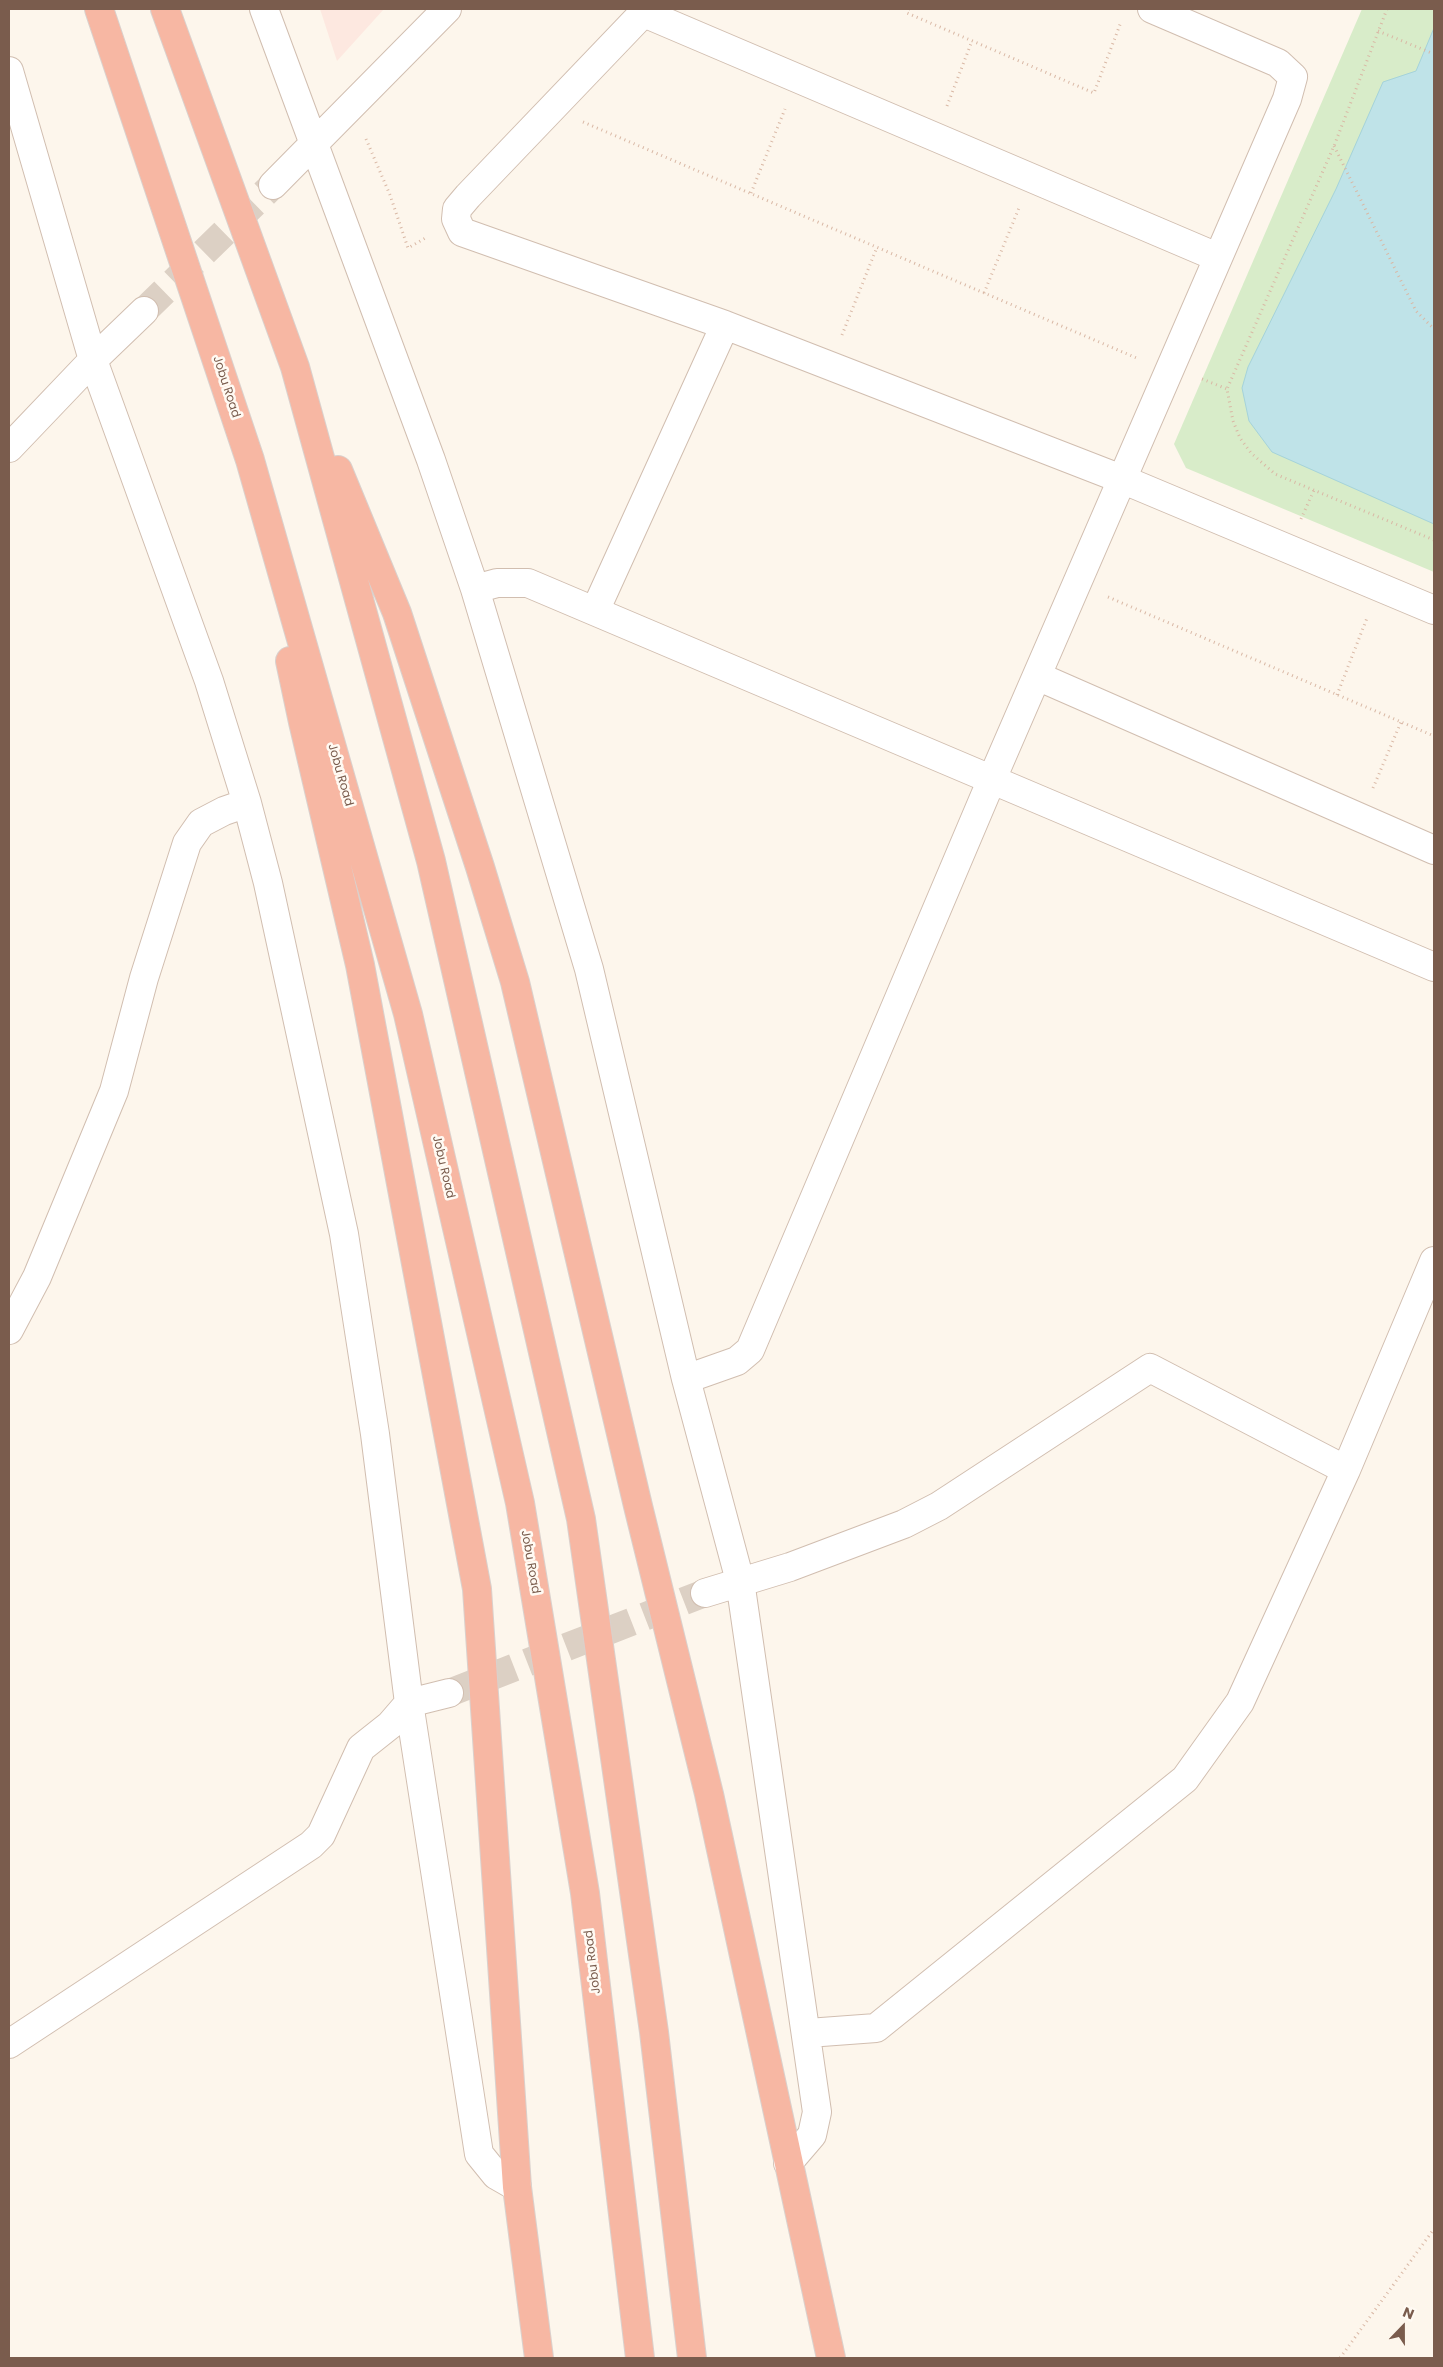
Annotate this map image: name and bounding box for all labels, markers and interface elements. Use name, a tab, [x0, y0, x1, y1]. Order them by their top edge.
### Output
street label: Jobu Road	[209, 354, 243, 420]
street label: Jobu Road	[324, 742, 356, 808]
street label: Jobu Road	[429, 1134, 457, 1200]
street label: Jobu Road	[517, 1529, 543, 1595]
street label: Jobu Road	[582, 1929, 604, 1995]
north arrow	[1378, 2302, 1428, 2352]
text: N	[1400, 2302, 1417, 2324]

